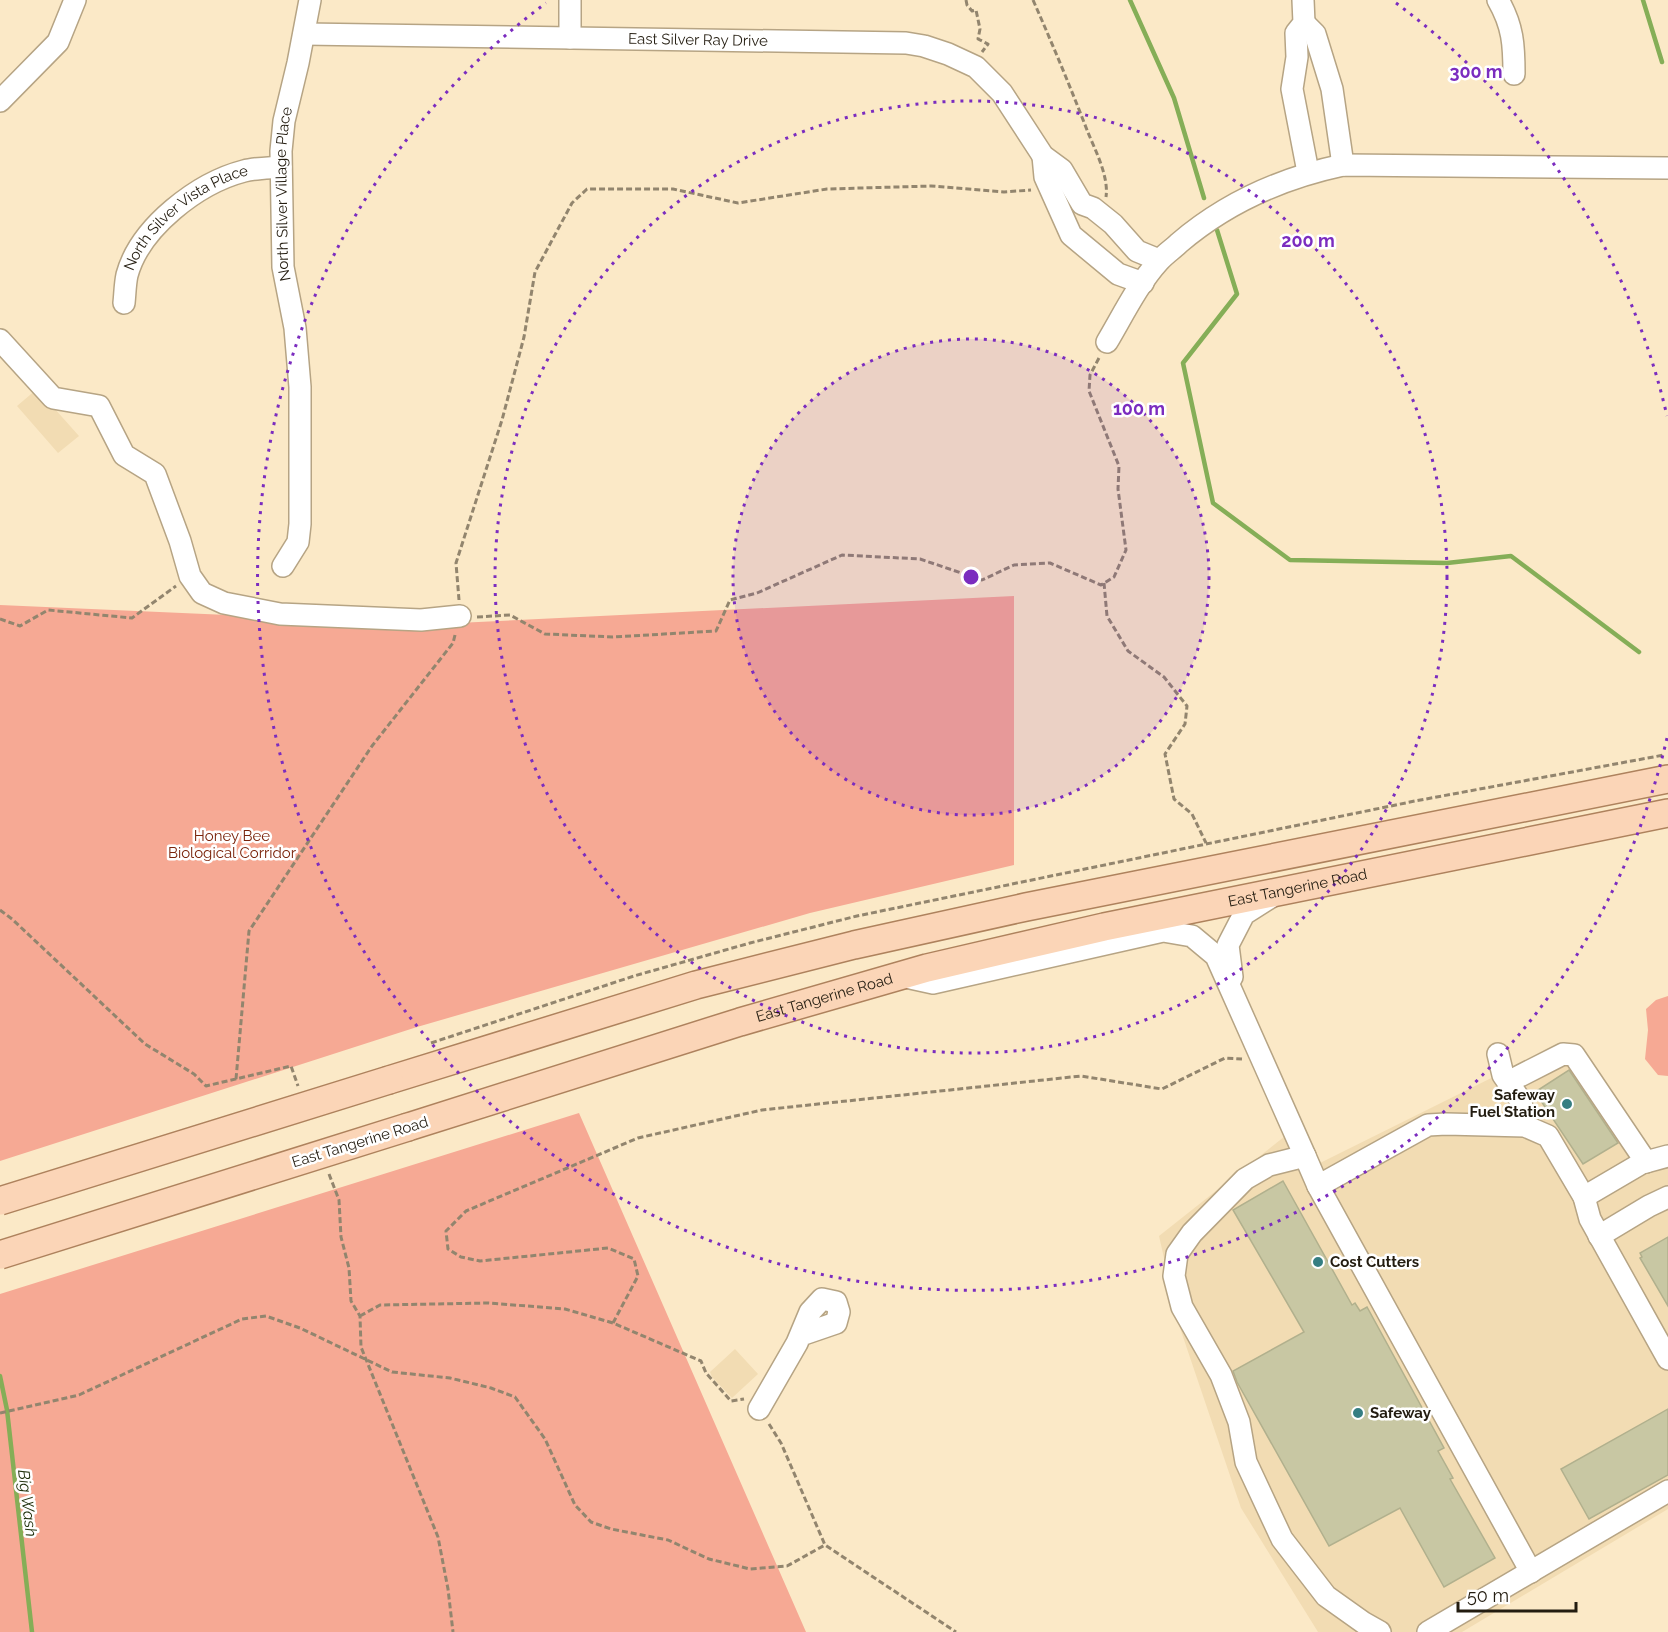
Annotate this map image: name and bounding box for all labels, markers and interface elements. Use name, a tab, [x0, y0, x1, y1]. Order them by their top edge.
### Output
street label: East Silver Ray Drive	[628, 30, 768, 50]
text: 300 m	[1449, 61, 1503, 82]
street label: North Silver Village Place	[272, 105, 296, 283]
street label: North Silver Vista Place	[120, 161, 250, 273]
text: 200 m	[1281, 230, 1335, 251]
text: 100 m	[1113, 398, 1165, 419]
centre of rings	[961, 567, 981, 587]
park label: Honey Bee Biological Corridor	[168, 827, 297, 862]
street label: East Tangerine Road	[1226, 865, 1369, 911]
street label: East Tangerine Road	[754, 969, 895, 1026]
place label: Safeway Fuel Station	[1469, 1086, 1556, 1121]
marker: Safeway Fuel Station	[1560, 1097, 1574, 1111]
street label: East Tangerine Road	[290, 1113, 430, 1171]
place label: Cost Cutters	[1330, 1253, 1419, 1271]
marker: Cost Cutters	[1311, 1255, 1325, 1269]
place label: Safeway	[1370, 1404, 1432, 1422]
marker: Safeway	[1351, 1406, 1365, 1420]
water label: Big Wash	[14, 1468, 41, 1538]
scale bar	[1458, 1575, 1576, 1613]
text: 50 m	[1467, 1585, 1509, 1606]

